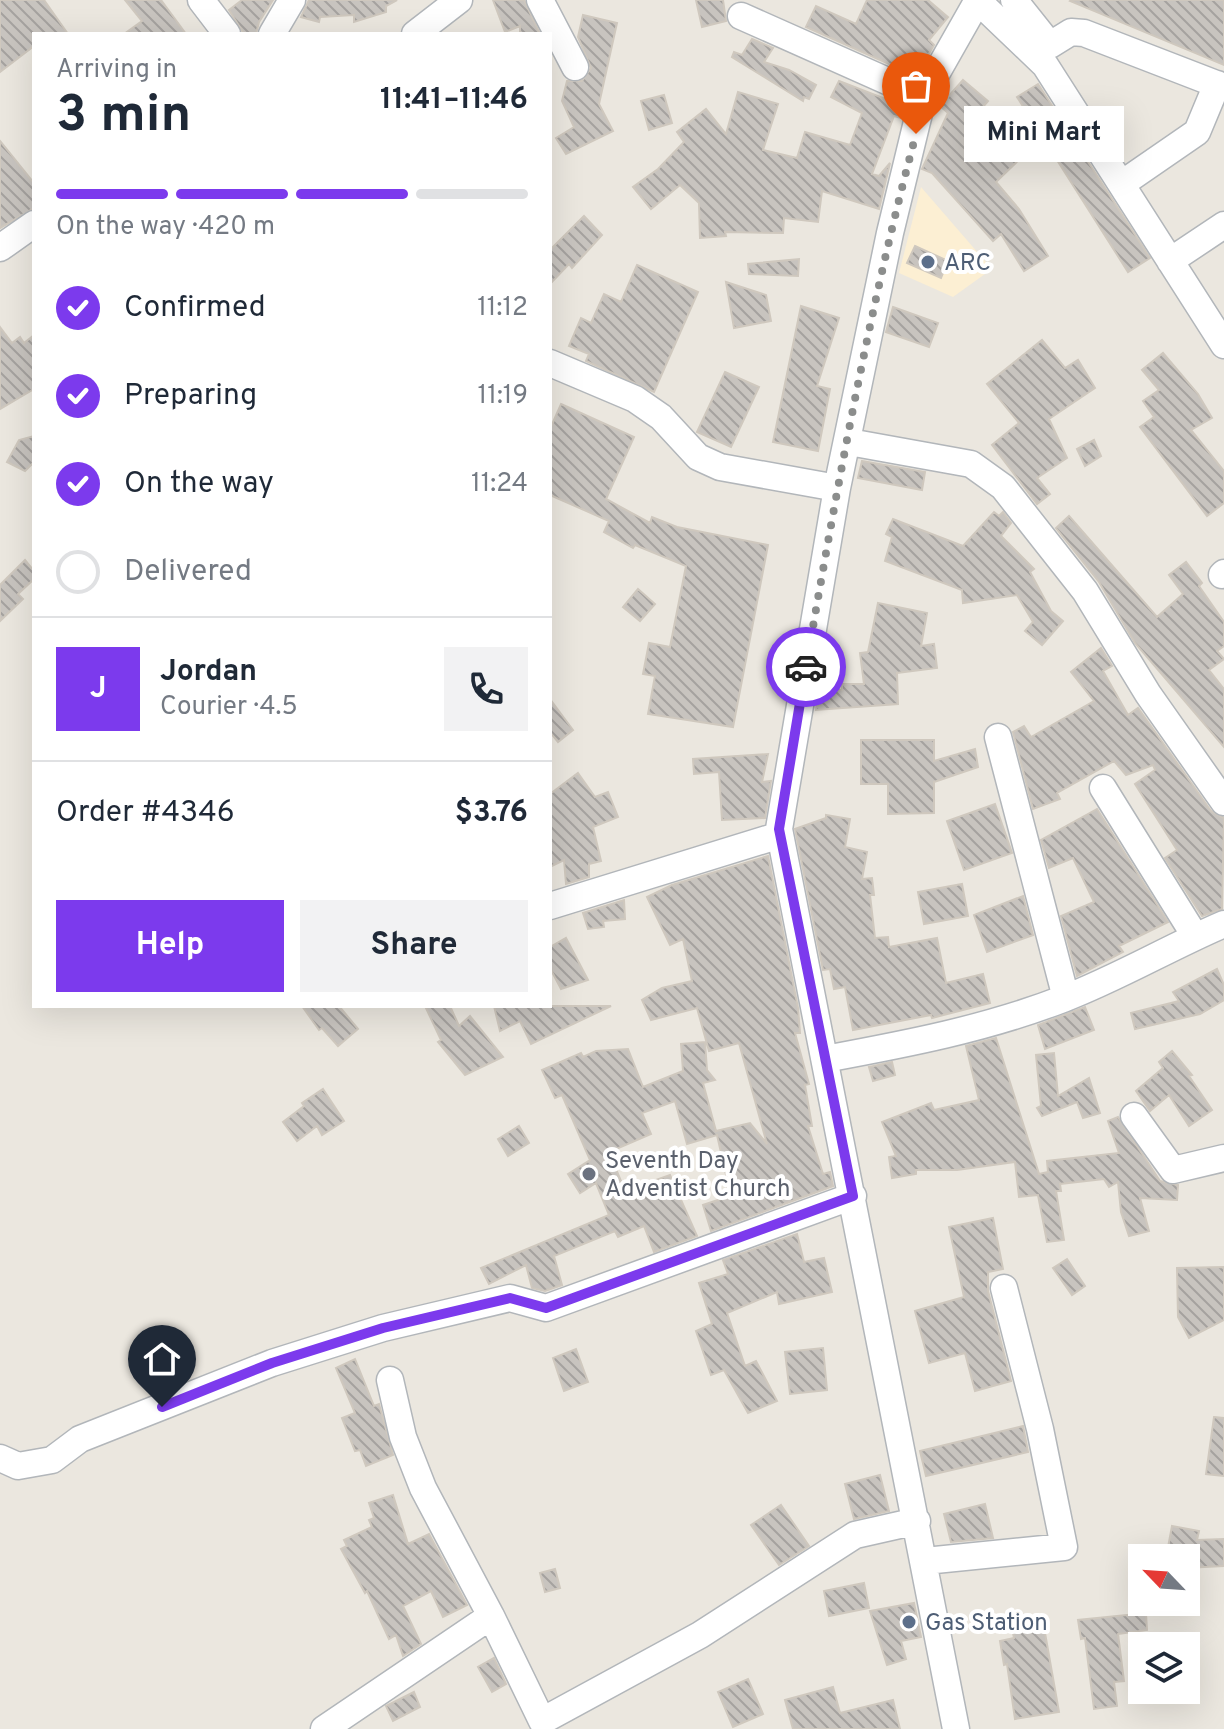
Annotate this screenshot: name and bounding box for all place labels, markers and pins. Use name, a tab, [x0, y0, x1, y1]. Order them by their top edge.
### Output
pin	[882, 52, 950, 134]
callout: Mini Mart	[964, 106, 1124, 162]
place label: ARC	[944, 249, 991, 279]
marker: ARC	[919, 253, 937, 271]
place label: Seventh Day Adventist Church	[605, 1147, 790, 1205]
marker: Seventh Day Adventist Church	[580, 1165, 598, 1183]
pin	[128, 1325, 196, 1407]
place label: Gas Station	[925, 1609, 1048, 1639]
marker: Gas Station	[900, 1613, 918, 1631]

